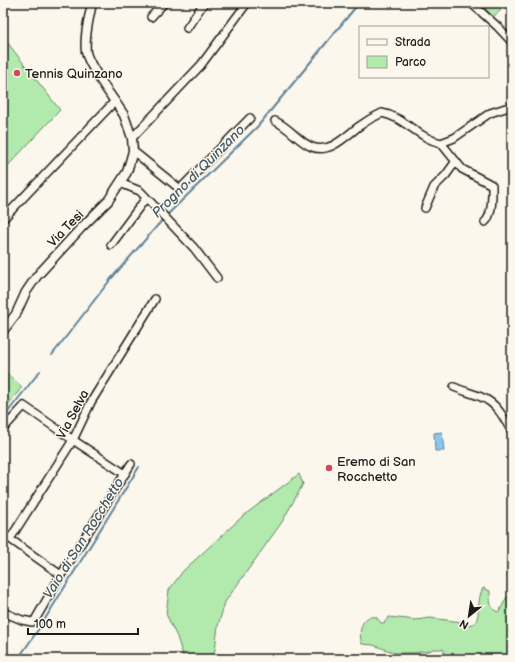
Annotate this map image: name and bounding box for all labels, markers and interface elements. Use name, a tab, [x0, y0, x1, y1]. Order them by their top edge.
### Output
legend	[359, 26, 489, 78]
text: Strada	[395, 35, 431, 50]
text: Parco	[395, 55, 426, 70]
place label: Tennis Quinzano	[25, 66, 123, 82]
marker: Tennis Quinzano	[12, 68, 22, 78]
water label: Progno di Quinzano	[148, 121, 248, 221]
street label: Via Tesi	[44, 207, 87, 251]
street label: Via Selva	[53, 387, 93, 442]
place label: Eremo di San Rocchetto	[337, 454, 416, 485]
marker: Eremo di San Rocchetto	[324, 463, 334, 473]
water label: Vaio di San Rocchetto	[39, 475, 128, 602]
north arrow	[449, 596, 489, 636]
scale bar	[28, 610, 138, 636]
text: 100 m	[34, 617, 66, 632]
text: N	[457, 617, 471, 632]

